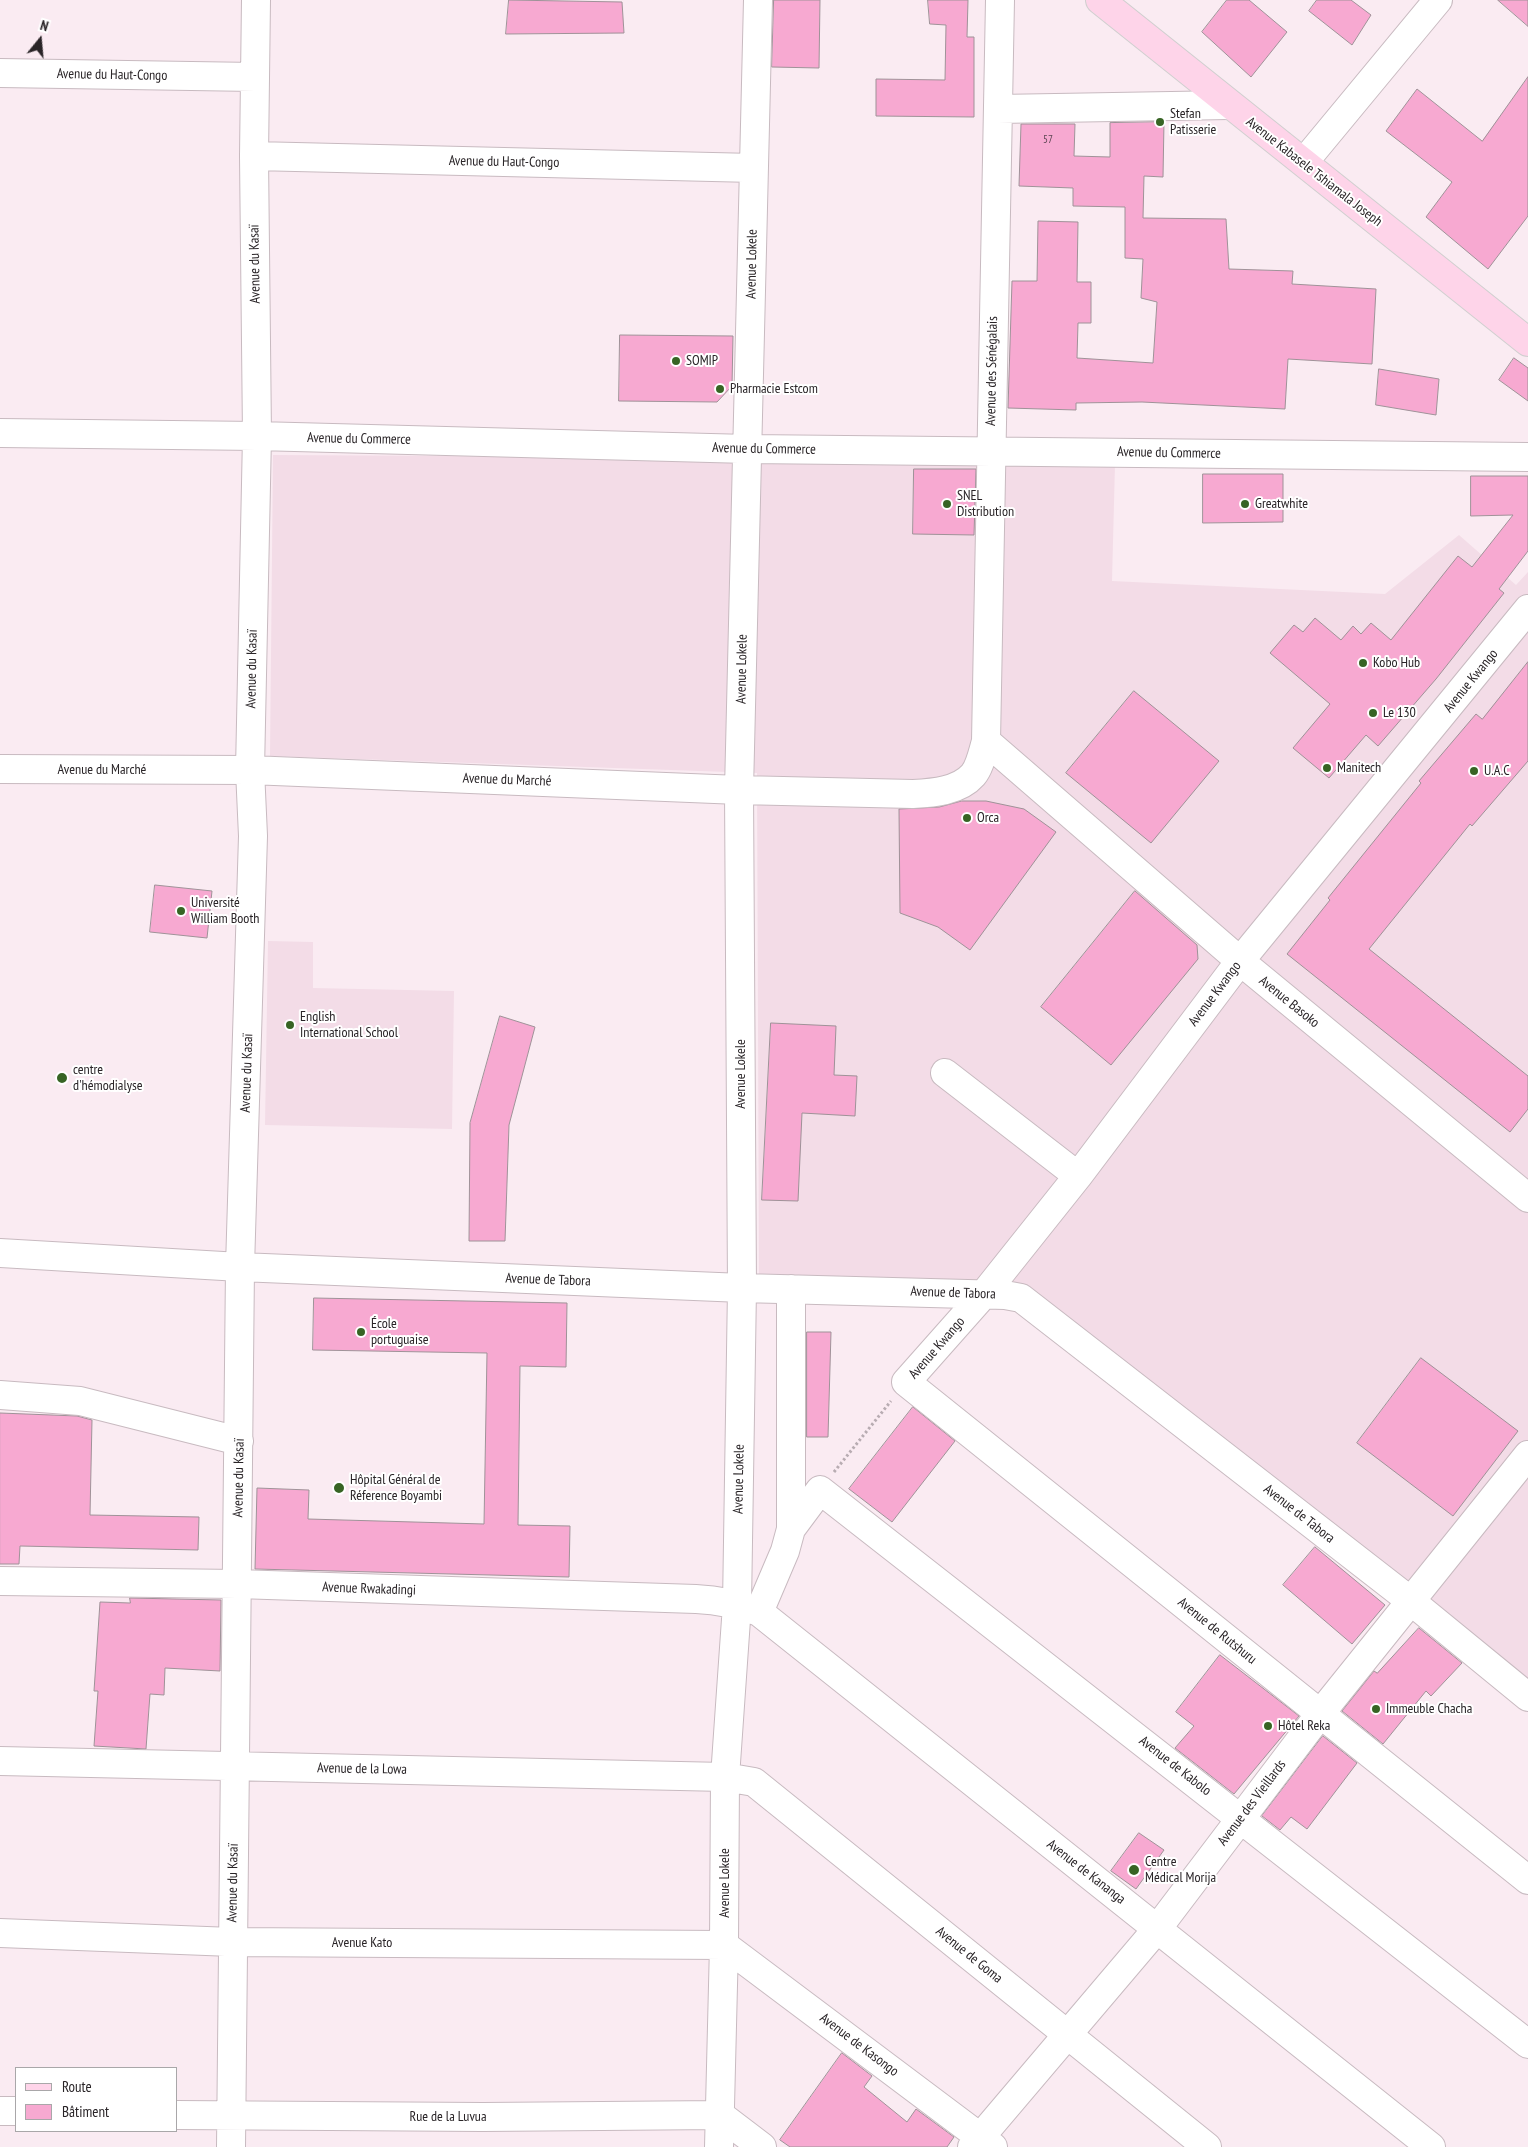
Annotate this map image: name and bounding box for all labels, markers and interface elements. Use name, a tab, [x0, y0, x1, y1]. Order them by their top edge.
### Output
north arrow	[15, 15, 65, 65]
text: N	[38, 16, 51, 35]
street label: Avenue du Haut-Congo	[57, 66, 167, 84]
place label: Stefan Patisserie	[1170, 106, 1216, 138]
street label: Avenue Kabasele Tshiamala Joseph	[1243, 114, 1385, 230]
marker: Stefan Patisserie	[1154, 116, 1166, 128]
house number: 57	[1043, 133, 1053, 147]
street label: Avenue du Haut-Congo	[449, 153, 559, 171]
street label: Avenue du Kasaï	[246, 224, 264, 304]
street label: Avenue Lokele	[743, 229, 761, 299]
street label: Avenue des Sénégalais	[983, 316, 1001, 426]
place label: SOMIP	[686, 353, 718, 369]
marker: SOMIP	[670, 355, 682, 367]
place label: Pharmacie Estcom	[730, 381, 818, 397]
marker: Pharmacie Estcom	[714, 383, 726, 395]
street label: Avenue du Commerce	[307, 430, 411, 448]
street label: Avenue du Commerce	[712, 440, 816, 458]
street label: Avenue du Commerce	[1117, 444, 1221, 462]
place label: SNEL Distribution	[957, 488, 1014, 520]
place label: Greatwhite	[1255, 496, 1308, 512]
marker: SNEL Distribution	[941, 498, 953, 510]
marker: Greatwhite	[1239, 498, 1251, 510]
street label: Avenue du Kasaï	[243, 629, 261, 709]
street label: Avenue Lokele	[733, 634, 751, 704]
street label: Avenue Kwango	[1440, 646, 1502, 716]
place label: Kobo Hub	[1373, 655, 1420, 671]
marker: Kobo Hub	[1357, 657, 1369, 669]
place label: Le 130	[1383, 705, 1416, 721]
marker: Le 130	[1367, 707, 1379, 719]
place label: Manitech	[1337, 760, 1381, 776]
street label: Avenue du Marché	[58, 762, 146, 778]
marker: Manitech	[1321, 762, 1333, 774]
place label: U.A.C	[1484, 763, 1510, 779]
marker: U.A.C	[1468, 765, 1480, 777]
street label: Avenue du Marché	[462, 770, 552, 790]
place label: Orca	[977, 810, 999, 826]
marker: Orca	[961, 812, 973, 824]
place label: Université William Booth	[191, 895, 259, 928]
marker: Université William Booth	[175, 905, 187, 917]
street label: Avenue Kwango	[1185, 958, 1245, 1030]
street label: Avenue Basoko	[1255, 973, 1323, 1031]
place label: English International School	[300, 1009, 398, 1042]
marker: English International School	[284, 1019, 296, 1031]
street label: Avenue du Kasaï	[237, 1033, 257, 1113]
street label: Avenue Lokele	[733, 1039, 749, 1109]
place label: centre d'hémodialyse	[73, 1062, 142, 1094]
marker: centre d'hémodialyse	[55, 1071, 69, 1085]
street label: Avenue de Tabora	[505, 1270, 591, 1290]
street label: Avenue de Tabora	[910, 1283, 996, 1303]
street label: Avenue Kwango	[905, 1314, 969, 1382]
place label: École portuguaise	[371, 1316, 429, 1348]
marker: École portuguaise	[355, 1326, 367, 1338]
street label: Avenue du Kasaï	[230, 1438, 248, 1518]
street label: Avenue Lokele	[730, 1444, 748, 1514]
place label: Hôpital Général de Réference Boyambi	[350, 1472, 442, 1504]
marker: Hôpital Général de Réference Boyambi	[332, 1481, 346, 1495]
street label: Avenue de Tabora	[1260, 1481, 1338, 1547]
street label: Avenue Rwakadingi	[322, 1579, 416, 1599]
street label: Avenue de Rutshuru	[1174, 1594, 1260, 1668]
place label: Immeuble Chacha	[1386, 1701, 1472, 1717]
marker: Immeuble Chacha	[1370, 1703, 1382, 1715]
place label: Hôtel Reka	[1278, 1718, 1330, 1734]
marker: Hôtel Reka	[1262, 1720, 1274, 1732]
street label: Avenue de Kabolo	[1136, 1733, 1214, 1799]
street label: Avenue des Vieillards	[1214, 1757, 1290, 1849]
street label: Avenue de la Lowa	[317, 1760, 407, 1778]
street label: Avenue de Kananga	[1043, 1836, 1129, 1908]
street label: Avenue du Kasaï	[224, 1843, 242, 1923]
street label: Avenue Lokele	[717, 1848, 733, 1918]
place label: Centre Médical Morija	[1145, 1854, 1216, 1886]
marker: Centre Médical Morija	[1127, 1863, 1141, 1877]
street label: Avenue de Goma	[932, 1923, 1006, 1987]
street label: Avenue Kato	[332, 1935, 392, 1951]
street label: Avenue de Kasongo	[816, 2010, 902, 2080]
legend	[15, 2067, 178, 2132]
text: Route	[62, 2077, 92, 2096]
text: Bâtiment	[62, 2102, 109, 2121]
street label: Rue de la Luvua	[410, 2109, 486, 2125]

